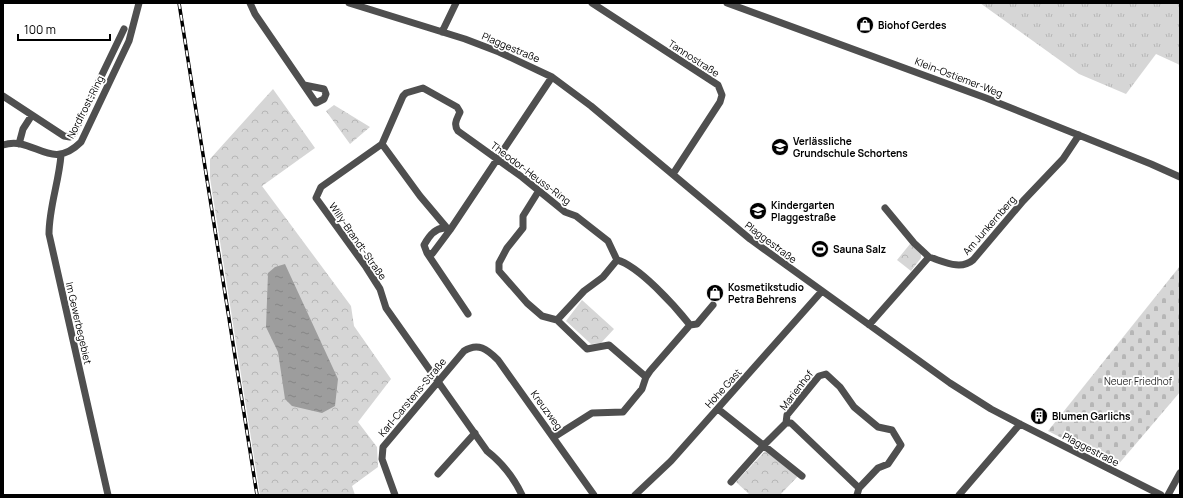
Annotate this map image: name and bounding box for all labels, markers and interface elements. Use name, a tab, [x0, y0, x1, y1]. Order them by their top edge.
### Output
shop icon: Biohof Gerdes	[855, 15, 875, 35]
scale bar	[18, 16, 110, 42]
place label: Biohof Gerdes	[878, 18, 947, 32]
text: 100 m	[24, 21, 56, 38]
street label: Plaggestraße	[480, 29, 542, 66]
street label: Tannostraße	[666, 36, 723, 80]
street label: Klein-Ostiemer-Weg	[913, 54, 1005, 100]
street label: Nordfrost-Ring	[63, 73, 107, 141]
place label: Verlässliche Grundschule Schortens	[793, 134, 908, 160]
school or university icon: Verlässliche Grundschule Schortens	[770, 137, 790, 157]
street label: Theodor-Heuss-Ring	[488, 138, 574, 208]
street label: Am Junkernberg	[959, 192, 1019, 258]
place label: Kindergarten Plaggestraße	[771, 198, 836, 224]
street label: Willy-Brandt-Straße	[326, 199, 390, 283]
school or university icon: Kindergarten Plaggestraße	[748, 201, 768, 221]
street label: Plaggestraße	[742, 218, 800, 266]
sports icon: Sauna Salz	[810, 239, 830, 259]
place label: Sauna Salz	[833, 242, 886, 256]
street label: Im Gewerbegebiet	[63, 280, 95, 366]
place label: Kosmetikstudio Petra Behrens	[728, 280, 804, 306]
shop icon: Kosmetikstudio Petra Behrens	[705, 283, 725, 303]
street label: Karl-Carstens-Straße	[375, 355, 449, 439]
street label: Hohe Gast	[702, 365, 744, 411]
street label: Marienhof	[776, 367, 816, 413]
park label: Neuer Friedhof	[1104, 374, 1173, 388]
street label: Kreuzweg	[528, 387, 566, 433]
building icon: Blumen Garlichs	[1029, 406, 1049, 426]
place label: Blumen Garlichs	[1052, 409, 1131, 423]
street label: Plaggestraße	[1060, 429, 1122, 469]

